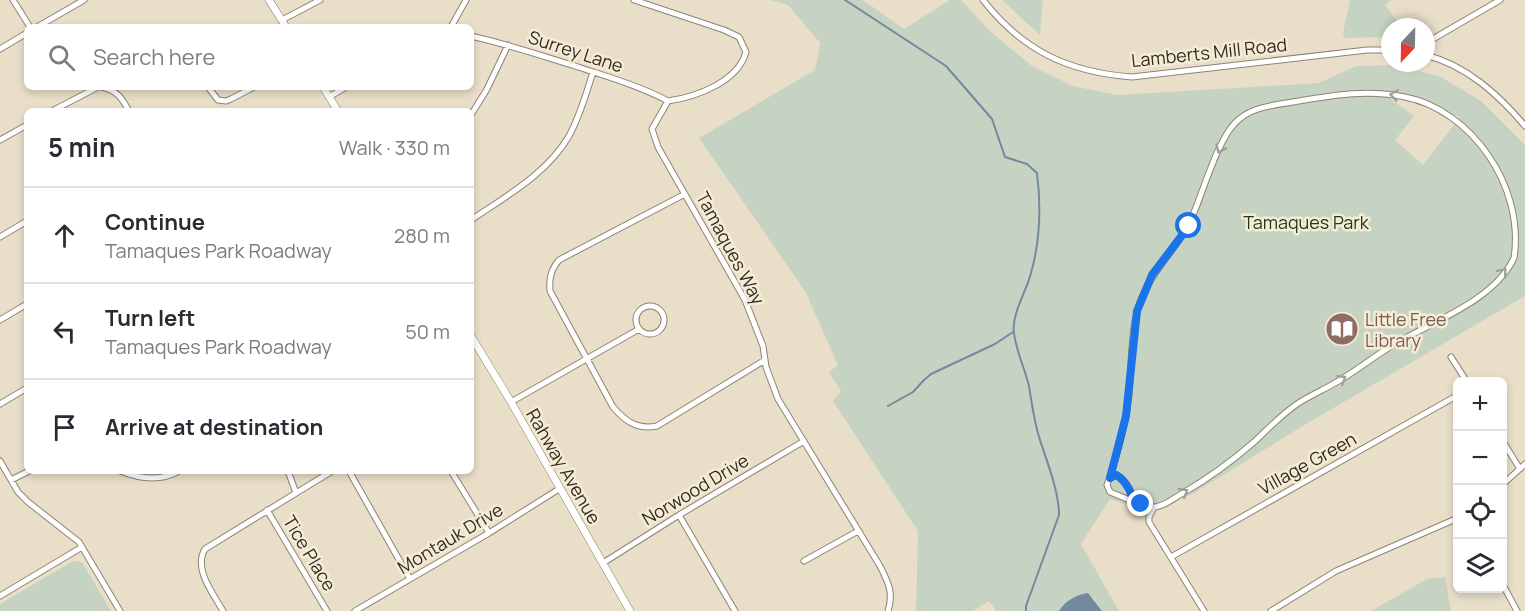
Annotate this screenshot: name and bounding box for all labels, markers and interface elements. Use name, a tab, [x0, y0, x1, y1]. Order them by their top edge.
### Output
north arrow	[1381, 18, 1435, 72]
search box	[24, 24, 474, 90]
street label: Surrey Lane	[526, 24, 626, 78]
street label: Lamberts Mill Road	[1130, 32, 1288, 72]
icon: search	[45, 41, 78, 74]
text: Search here	[93, 42, 215, 72]
one-way arrow	[1389, 90, 1399, 102]
text: 5 min	[48, 129, 115, 165]
text: Walk · 330 m	[339, 134, 450, 161]
one-way arrow	[1215, 142, 1227, 153]
street label: Tamaques Way	[691, 187, 771, 309]
text: Continue	[105, 207, 205, 237]
park label: Tamaques Park	[1243, 210, 1370, 234]
route start	[1175, 212, 1201, 238]
icon: ahead	[48, 219, 81, 252]
text: 280 m	[394, 222, 450, 249]
text: Tamaques Park Roadway	[105, 237, 332, 264]
one-way arrow	[1496, 268, 1507, 279]
text: Turn left	[105, 303, 195, 333]
place label: Little Free Library	[1365, 307, 1446, 352]
library icon: Little Free Library	[1324, 311, 1360, 347]
icon: left	[48, 315, 81, 348]
text: 50 m	[405, 318, 450, 345]
text: Tamaques Park Roadway	[105, 333, 332, 360]
one-way arrow	[1335, 375, 1346, 386]
map controls	[1453, 377, 1507, 593]
button: +	[1453, 377, 1507, 431]
street label: Rahway Avenue	[521, 404, 607, 528]
icon: arrive	[48, 411, 81, 444]
text: Arrive at destination	[105, 412, 323, 442]
street label: Village Green	[1254, 426, 1360, 500]
button: −	[1453, 431, 1507, 485]
street label: Norwood Drive	[637, 448, 753, 530]
button: locate	[1453, 485, 1507, 539]
one-way arrow	[1178, 488, 1188, 500]
route end	[1127, 490, 1153, 516]
street label: Montauk Drive	[393, 497, 507, 579]
street label: Tice Place	[278, 511, 342, 595]
button: layers	[1453, 539, 1507, 593]

